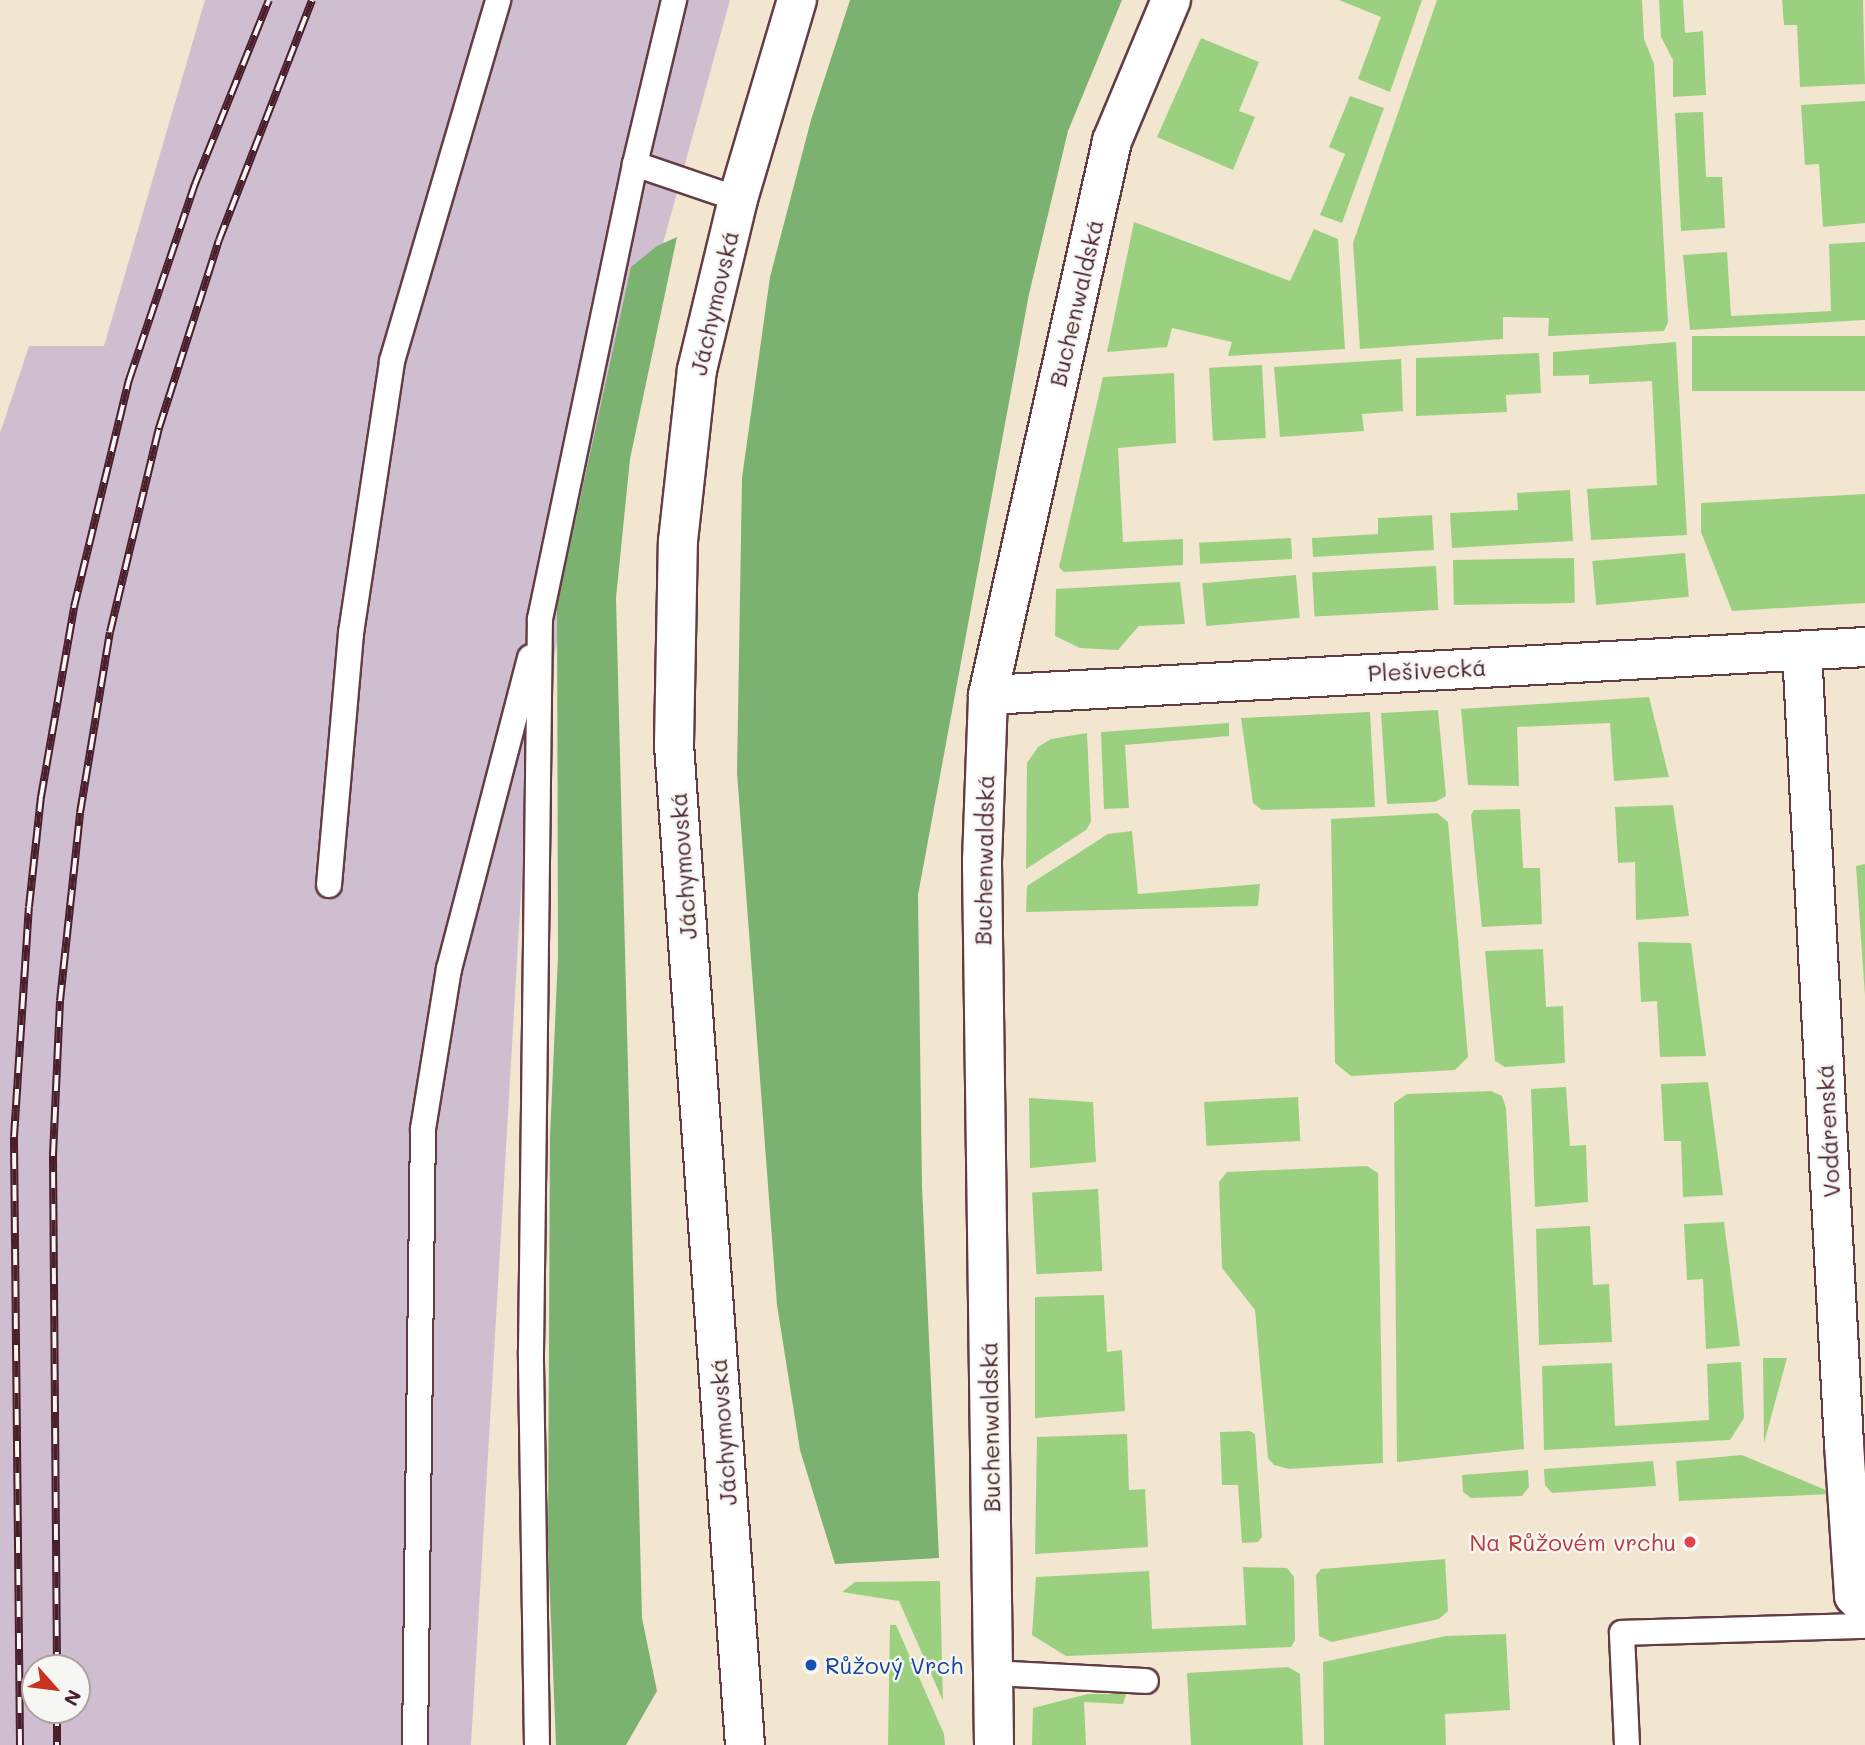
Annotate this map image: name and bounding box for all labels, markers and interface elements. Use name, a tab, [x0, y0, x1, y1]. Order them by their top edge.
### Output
street label: Buchenwaldská	[1043, 217, 1109, 389]
street label: Jáchymovská	[684, 228, 744, 378]
street label: Plešivecká	[1367, 653, 1487, 687]
street label: Buchenwaldská	[969, 774, 999, 946]
street label: Jáchymovská	[664, 792, 702, 940]
street label: Vodárenská	[1811, 1064, 1845, 1198]
street label: Buchenwaldská	[975, 1341, 1005, 1513]
street label: Jáchymovská	[704, 1358, 742, 1506]
place label: Na Růžovém vrchu	[1469, 1528, 1676, 1556]
marker: Na Růžovém vrchu	[1682, 1534, 1698, 1550]
place label: Růžový Vrch	[825, 1651, 963, 1679]
north arrow	[21, 1654, 91, 1724]
marker: Růžový Vrch	[803, 1657, 819, 1673]
text: N	[59, 1686, 88, 1710]

